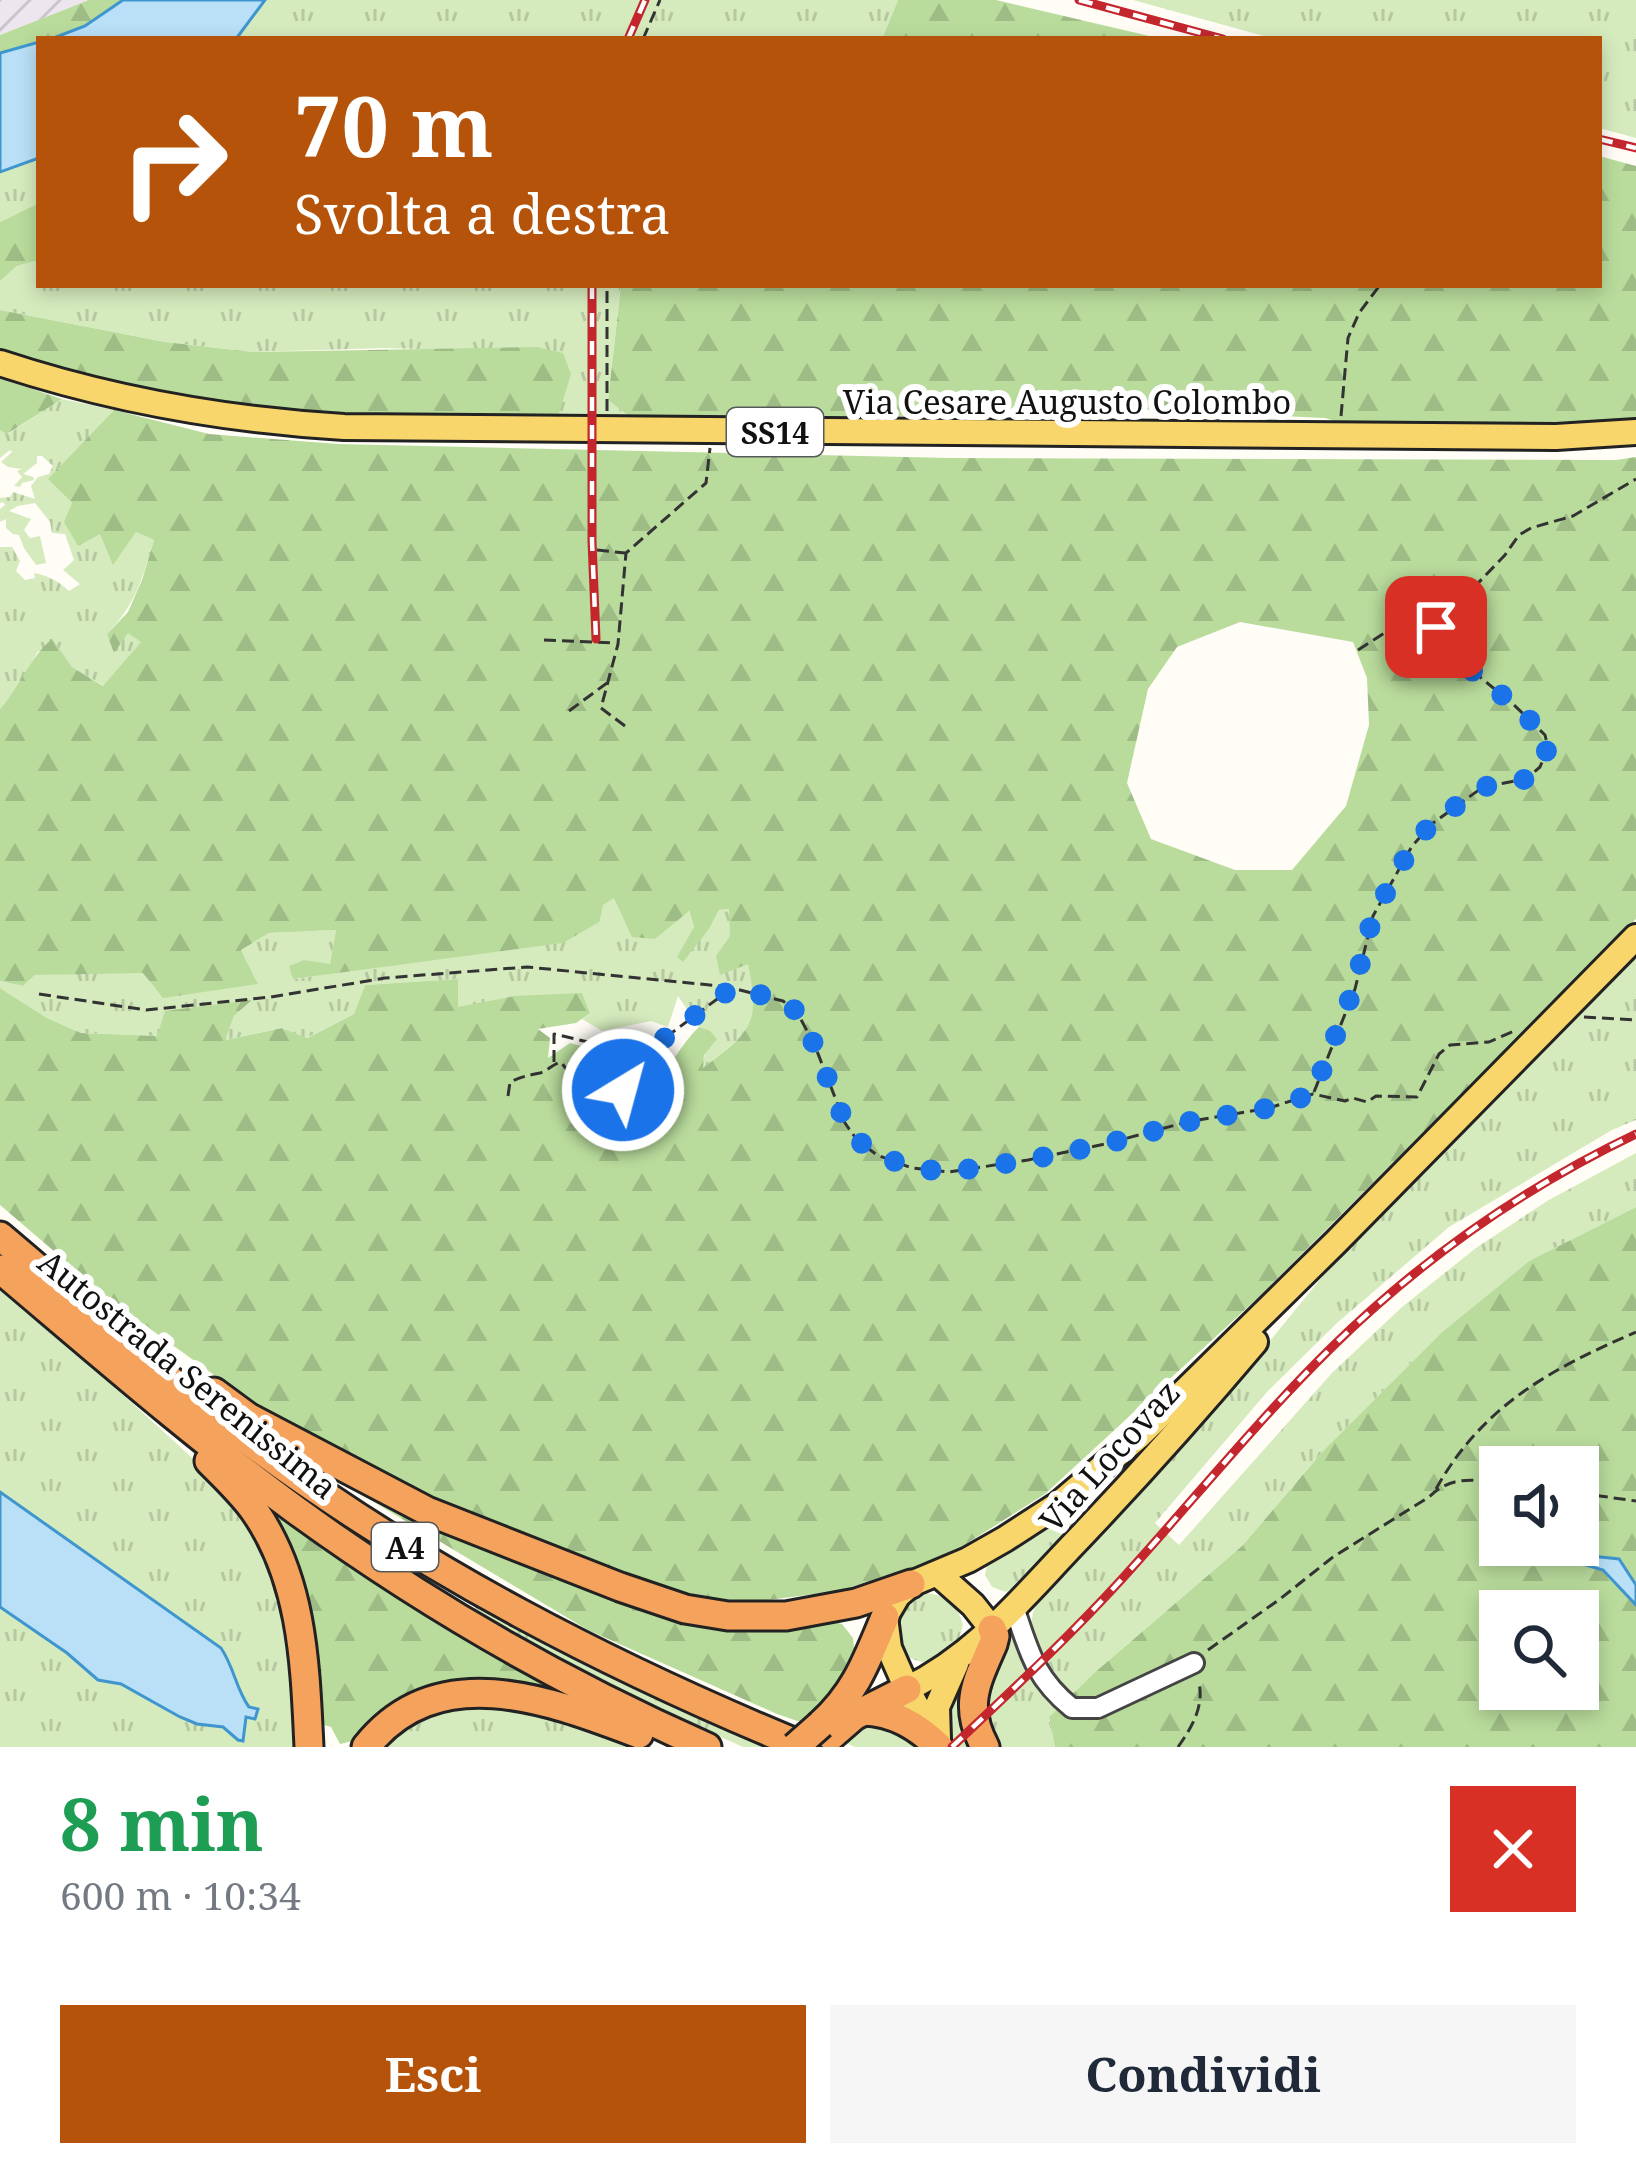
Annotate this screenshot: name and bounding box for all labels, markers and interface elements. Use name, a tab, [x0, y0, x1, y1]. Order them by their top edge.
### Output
text: 70 m	[294, 67, 494, 182]
icon: right	[96, 84, 252, 240]
text: Svolta a destra	[294, 176, 671, 250]
street label: Via Cesare Augusto Colombo	[843, 379, 1291, 424]
road number: SS14	[727, 408, 823, 456]
pin	[1385, 576, 1487, 678]
icon: arrive	[1403, 594, 1469, 660]
position arrow	[560, 1027, 686, 1153]
street label: Autostrada Serenissima	[29, 1239, 347, 1509]
street label: Via Locovaz	[1029, 1371, 1189, 1541]
map controls	[1479, 1446, 1599, 1710]
button: sound	[1479, 1446, 1599, 1566]
road number: A4	[372, 1523, 438, 1571]
button: search	[1479, 1590, 1599, 1710]
text: 8 min	[60, 1774, 264, 1872]
button: close	[1450, 1786, 1576, 1912]
text: 600 m · 10:34	[60, 1868, 301, 1921]
button: Esci	[60, 2005, 806, 2143]
button: Condividi	[830, 2005, 1576, 2143]

